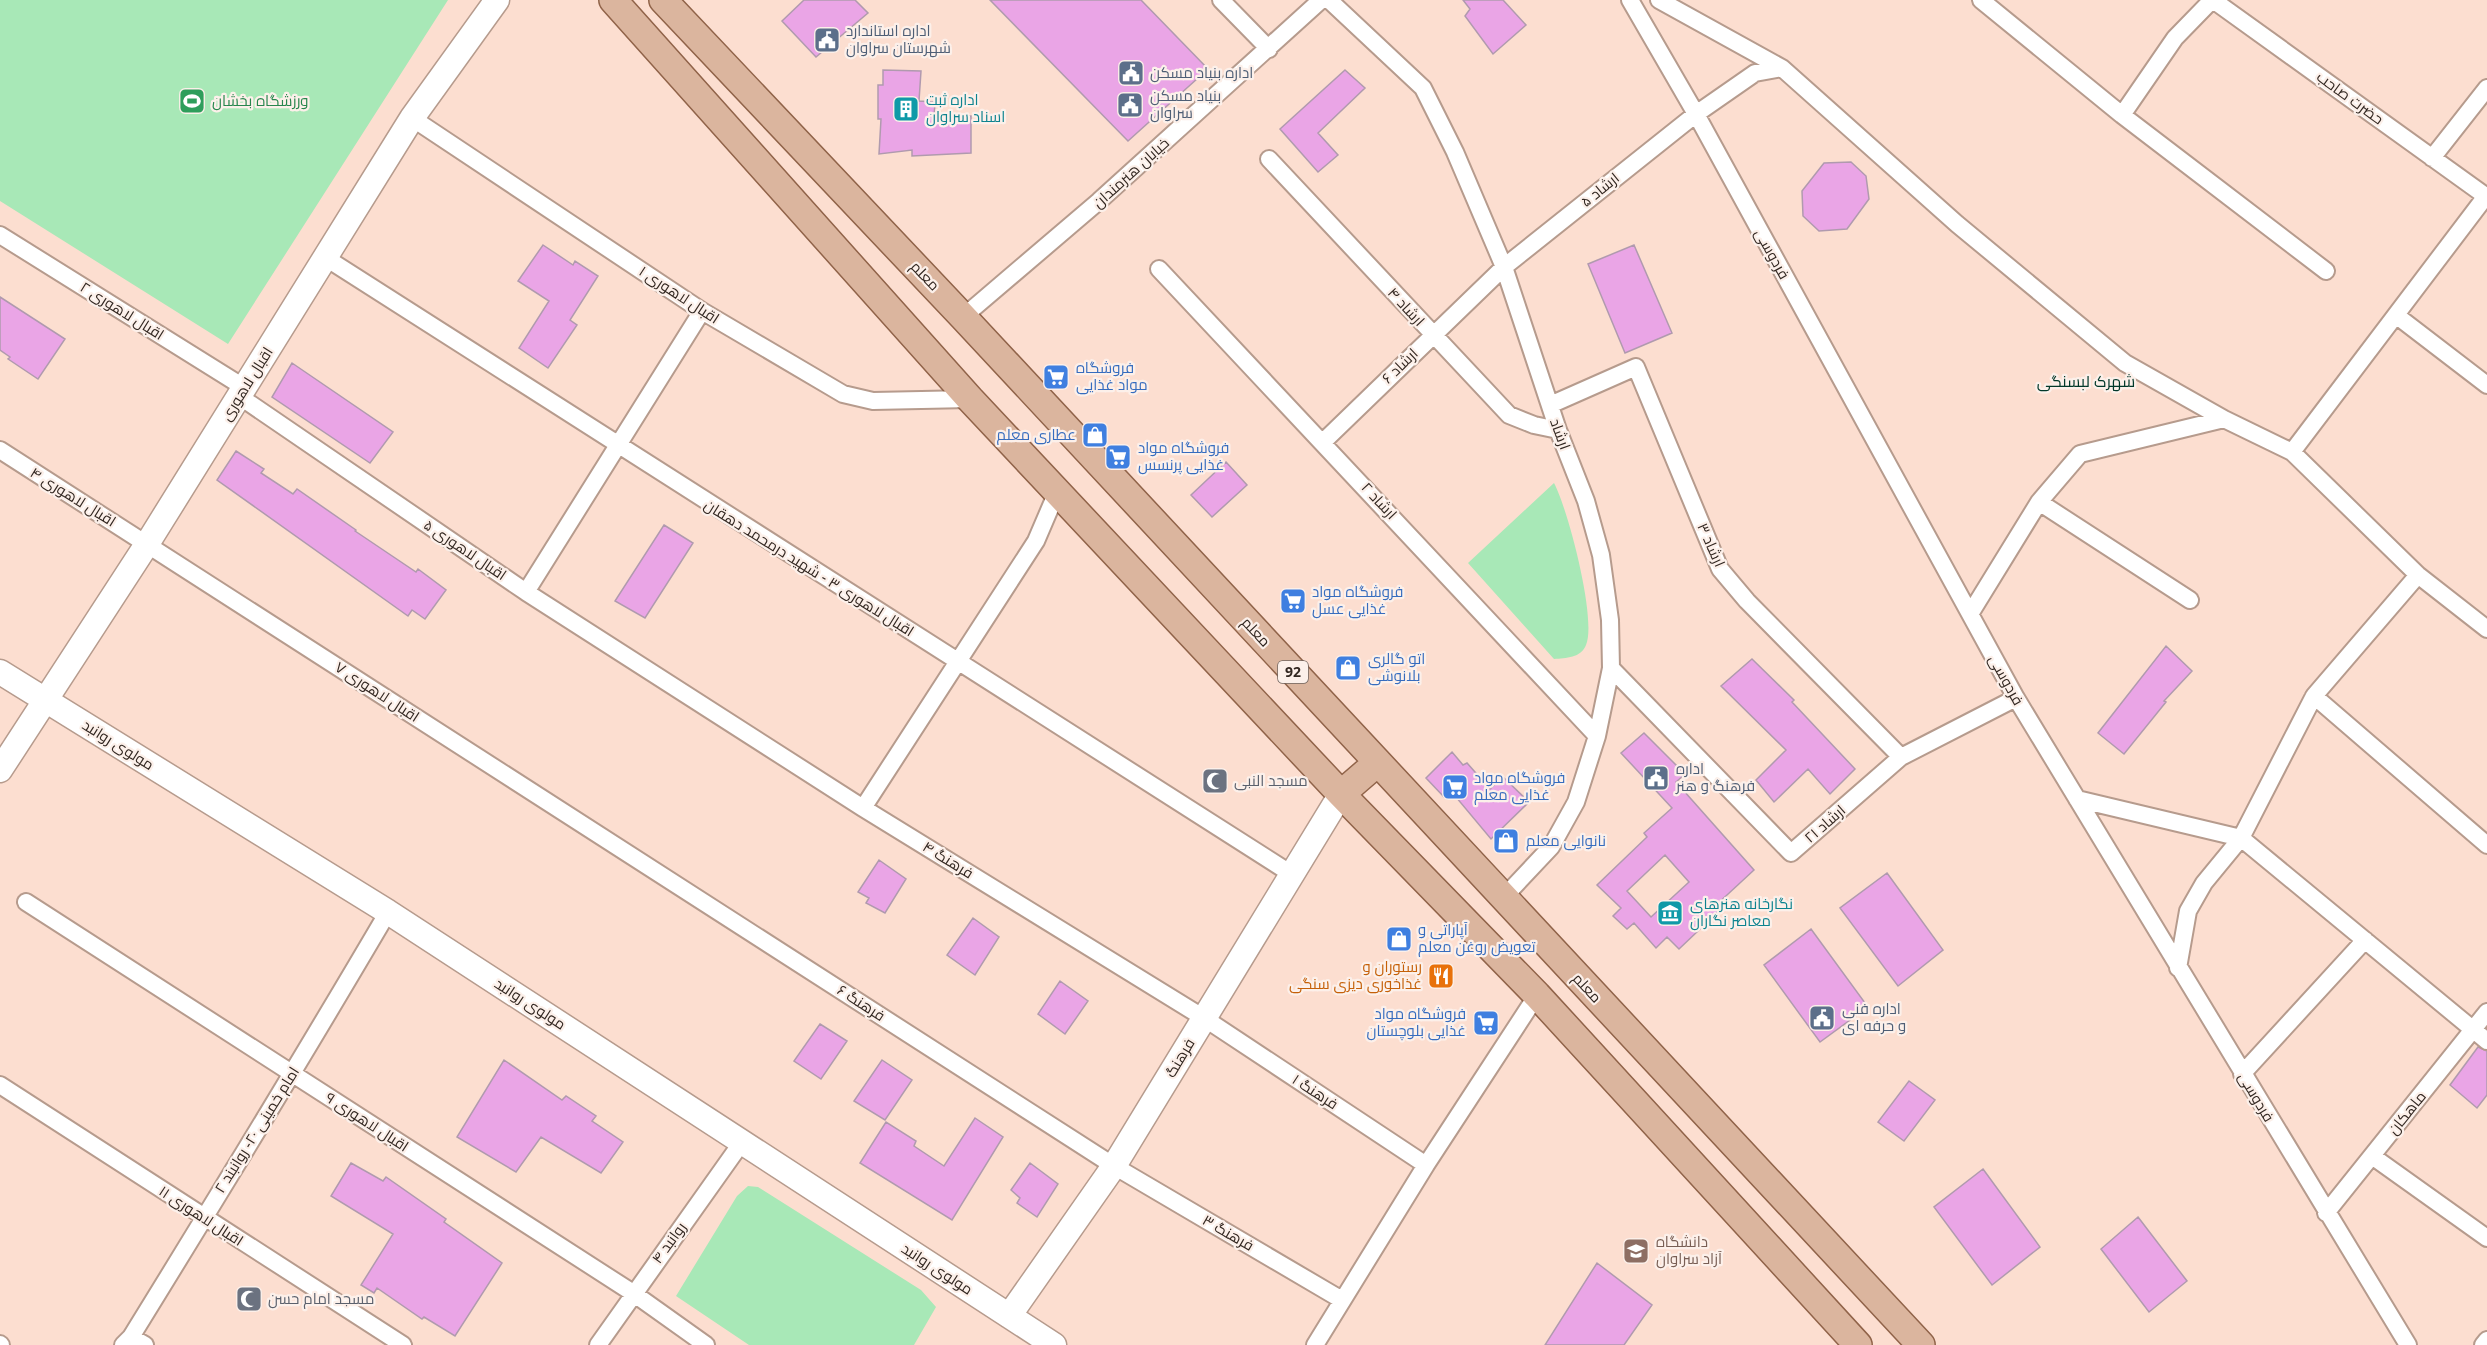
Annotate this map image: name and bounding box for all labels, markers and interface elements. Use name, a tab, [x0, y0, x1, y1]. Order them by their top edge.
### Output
place label: اداره استاندارد شهرستان سراوان	[846, 20, 951, 58]
public building icon: اداره استاندارد شهرستان سراوان	[812, 25, 842, 55]
public building icon: اداره بنیاد مسکن	[1116, 58, 1146, 88]
place label: اداره بنیاد مسکن	[1150, 62, 1253, 83]
street label: حضرت صاحب	[2313, 66, 2388, 128]
place label: بنیاد مسکن سراوان	[1150, 85, 1221, 123]
sports icon: ورزشگاه بخشان	[177, 86, 207, 116]
place label: اداره ثبت اسناد سراوان	[926, 89, 1005, 127]
place label: ورزشگاه بخشان	[212, 90, 309, 111]
public building icon: بنیاد مسکن سراوان	[1115, 90, 1145, 120]
building icon: اداره ثبت اسناد سراوان	[891, 94, 921, 124]
street label: خیابان هنرمندان	[1088, 133, 1174, 213]
street label: ارشاد ۵	[1576, 168, 1623, 211]
street label: فردوسی	[1750, 225, 1795, 283]
street label: معلم	[906, 256, 945, 295]
street label: اقبال لاهوری ۱	[635, 261, 724, 328]
street label: اقبال لاهوری ۲	[76, 276, 168, 345]
street label: ارشاد ۴	[1384, 283, 1430, 330]
street label: اقبال لاهوری	[216, 343, 278, 425]
street label: ارشاد ۶	[1377, 343, 1422, 387]
place label: فروشگاه مواد غذایی	[1076, 357, 1148, 395]
supermarket icon: فروشگاه مواد غذایی	[1041, 362, 1071, 392]
district label: شهرک لبسنگی	[2037, 370, 2135, 392]
street label: ارشاد	[1546, 415, 1576, 452]
shop icon: عطاری معلم	[1080, 420, 1110, 450]
place label: عطاری معلم	[997, 424, 1076, 445]
place label: فروشگاه مواد غذایی پرنسس	[1138, 437, 1229, 475]
supermarket icon: فروشگاه مواد غذایی پرنسس	[1103, 442, 1133, 472]
street label: اقبال لاهوری ۴	[26, 462, 120, 531]
street label: ارشاد ۲	[1357, 477, 1402, 523]
street label: اقبال لاهوری ۳ - شهید درمحمد دهقان	[700, 494, 918, 641]
street label: اقبال لاهوری ۵	[420, 514, 511, 585]
street label: ارشاد ۳	[1693, 519, 1730, 570]
place label: فروشگاه مواد غذایی عسل	[1312, 581, 1403, 619]
supermarket icon: فروشگاه مواد غذایی عسل	[1278, 586, 1308, 616]
street label: معلم	[1237, 612, 1276, 651]
place label: اتو گالری بلانوشی	[1368, 648, 1425, 686]
street label: فردوسی	[1984, 651, 2029, 709]
shop icon: اتو گالری بلانوشی	[1333, 653, 1363, 683]
street label: اقبال لاهوری ۷	[331, 656, 424, 727]
road number: 92	[1278, 661, 1308, 683]
street label: مولوی روانبد	[78, 714, 158, 775]
place label: اداره فرهنگ و هنر	[1675, 758, 1755, 795]
public building icon: اداره فرهنگ و هنر	[1641, 763, 1671, 793]
mosque icon: مسجد النبی	[1200, 766, 1230, 796]
place label: فروشگاه مواد غذایی معلم	[1474, 767, 1565, 805]
place label: مسجد النبی	[1234, 770, 1308, 791]
supermarket icon: فروشگاه مواد غذایی معلم	[1440, 772, 1470, 802]
street label: ارشاد ۲۱	[1799, 800, 1849, 847]
shop icon: نانوایی معلم	[1491, 826, 1521, 856]
place label: نانوایی معلم	[1526, 830, 1606, 851]
street label: فرهنگ ۴	[919, 836, 978, 882]
place label: نگارخانه هنرهای معاصر نگاران	[1690, 893, 1793, 931]
museum icon: نگارخانه هنرهای معاصر نگاران	[1655, 898, 1685, 928]
place label: آپاراتی و تعویض روغن معلم	[1418, 919, 1536, 957]
shop icon: آپاراتی و تعویض روغن معلم	[1384, 924, 1414, 954]
place label: رستوران و غذاخوری دیزی سنگی	[1289, 956, 1422, 994]
restaurant icon: رستوران و غذاخوری دیزی سنگی	[1426, 961, 1456, 991]
street label: معلم	[1568, 968, 1607, 1007]
street label: مولوی روانبد	[491, 973, 570, 1034]
street label: فرهنگ ۶	[834, 979, 889, 1025]
place label: اداره فنی و حرفه ای	[1842, 998, 1906, 1036]
place label: فروشگاه مواد غذایی بلوچستان	[1367, 1003, 1466, 1041]
public building icon: اداره فنی و حرفه ای	[1807, 1003, 1837, 1033]
supermarket icon: فروشگاه مواد غذایی بلوچستان	[1471, 1008, 1501, 1038]
street label: فرهنگ	[1160, 1034, 1199, 1081]
street label: امام خمینی ۲۰- روانبند ۲	[209, 1063, 304, 1197]
street label: فردوسی	[2233, 1068, 2280, 1126]
street label: فرهنگ ۱	[1289, 1069, 1342, 1113]
street label: اقبال لاهوری ۹	[322, 1087, 413, 1156]
street label: ماهکان	[2383, 1087, 2431, 1139]
street label: اقبال لاهوری ۱۱	[155, 1180, 248, 1251]
street label: فرهنگ ۳	[1199, 1209, 1258, 1255]
street label: روانبد ۴	[646, 1218, 690, 1267]
place label: دانشگاه آزاد سراوان	[1656, 1231, 1722, 1269]
school or university icon: دانشگاه آزاد سراوان	[1621, 1236, 1651, 1266]
street label: مولوی روانبد	[898, 1238, 977, 1299]
mosque icon: مسجد امام حسن	[234, 1284, 264, 1314]
place label: مسجد امام حسن	[268, 1288, 374, 1309]

